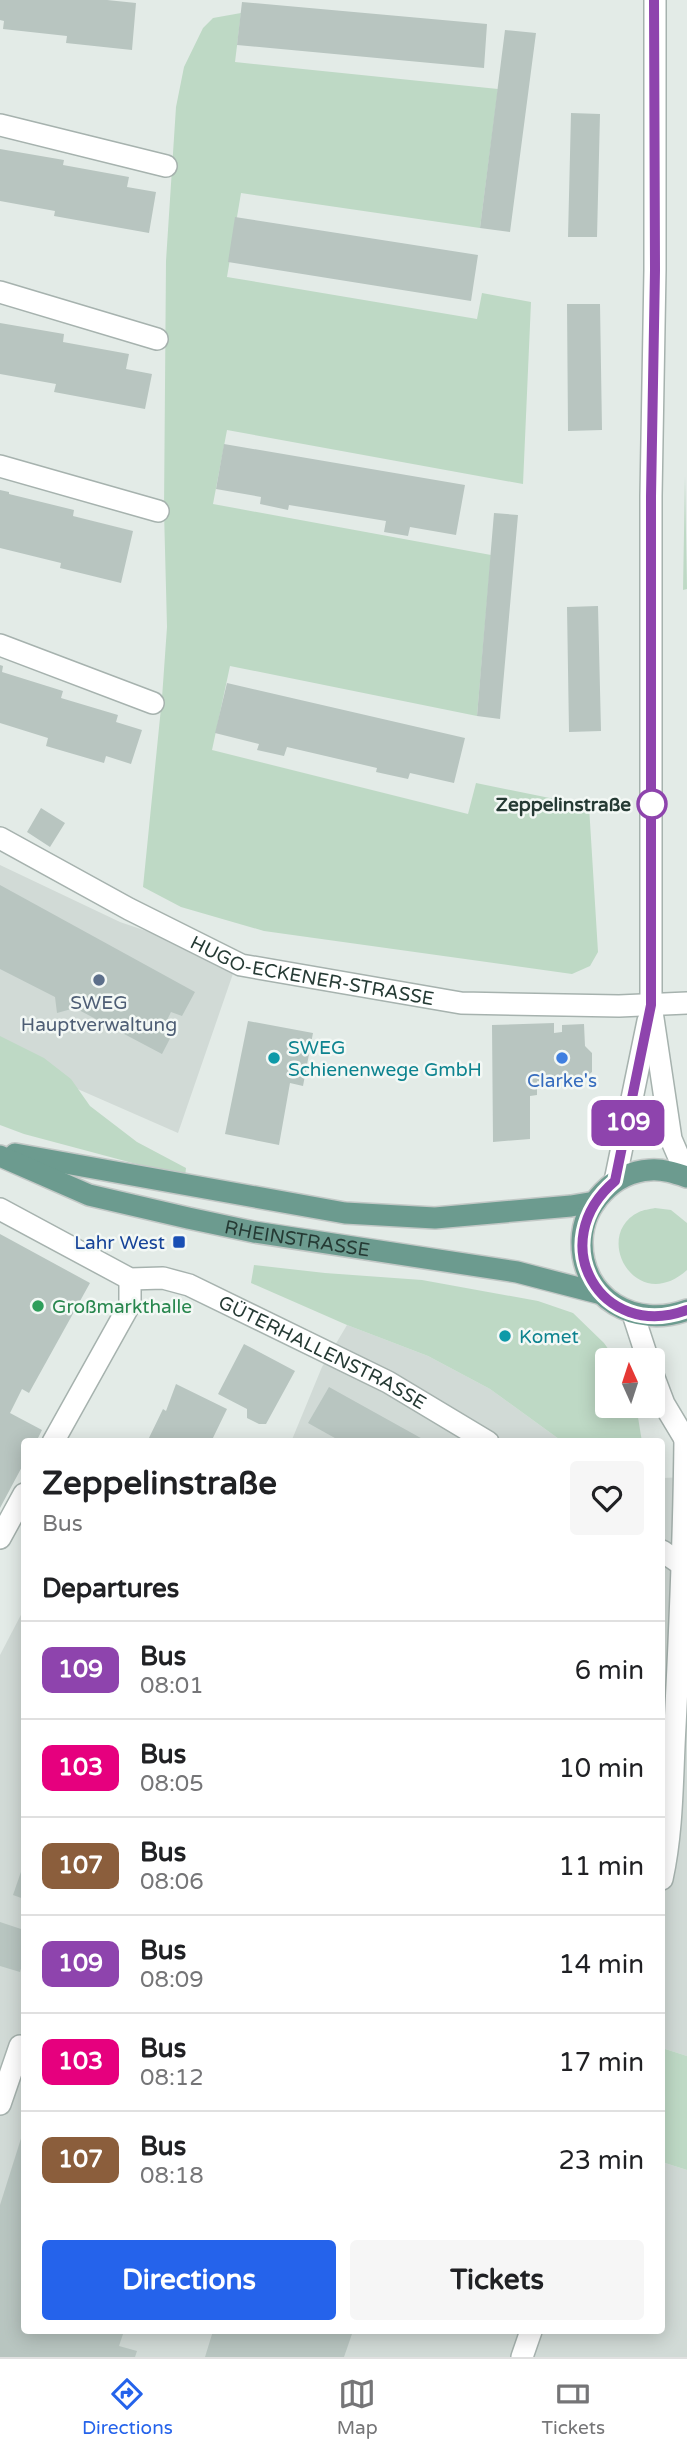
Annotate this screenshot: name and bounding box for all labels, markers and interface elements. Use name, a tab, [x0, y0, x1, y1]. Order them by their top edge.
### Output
marker: Zeppelinstraße	[637, 789, 667, 819]
place label: Zeppelinstraße	[496, 794, 631, 817]
street label: HUGO-ECKENER-STRASSE	[187, 932, 436, 1010]
marker: SWEG Hauptverwaltung	[91, 972, 107, 988]
place label: SWEG Hauptverwaltung	[21, 992, 177, 1036]
place label: SWEG Schienenwege GmbH	[288, 1037, 482, 1081]
marker: SWEG Schienenwege GmbH	[266, 1050, 282, 1066]
marker: Clarke's	[554, 1050, 570, 1066]
place label: Clarke's	[527, 1070, 597, 1092]
line badge: 109	[588, 1100, 668, 1146]
text: 109	[605, 1108, 651, 1137]
street label: RHEINSTRASSE	[223, 1216, 371, 1261]
place label: Lahr West	[74, 1232, 165, 1254]
marker: Lahr West	[171, 1234, 187, 1250]
street label: GÜTERHALLENSTRASSE	[215, 1291, 430, 1414]
place label: Großmarkthalle	[52, 1296, 192, 1318]
marker: Großmarkthalle	[30, 1298, 46, 1314]
place label: Komet	[519, 1326, 579, 1348]
marker: Komet	[497, 1328, 513, 1344]
north arrow	[595, 1348, 665, 1418]
map controls	[595, 1348, 665, 1418]
button: heart	[570, 1461, 644, 1535]
text: Zeppelinstraße	[42, 1464, 277, 1503]
text: Bus	[42, 1510, 83, 1538]
text: Departures	[42, 1573, 179, 1604]
text: Bus	[140, 1641, 186, 1672]
text: 109	[58, 1655, 103, 1684]
text: 6 min	[575, 1655, 644, 1686]
text: 08:01	[140, 1672, 204, 1700]
text: Bus	[140, 1739, 186, 1770]
text: 103	[58, 1753, 103, 1782]
text: 10 min	[558, 1753, 644, 1784]
text: 08:05	[140, 1770, 204, 1798]
text: Bus	[140, 1837, 186, 1868]
text: 107	[58, 1851, 103, 1880]
text: 11 min	[558, 1851, 644, 1882]
text: 08:06	[140, 1868, 204, 1896]
text: Bus	[140, 1935, 186, 1966]
text: 109	[58, 1949, 103, 1978]
text: 14 min	[558, 1949, 644, 1980]
text: 08:09	[140, 1966, 204, 1994]
text: Bus	[140, 2033, 186, 2064]
text: 103	[58, 2047, 103, 2076]
text: 17 min	[558, 2047, 644, 2078]
text: 08:12	[140, 2064, 204, 2092]
text: Bus	[140, 2131, 186, 2162]
text: 107	[58, 2145, 103, 2174]
text: 23 min	[558, 2145, 644, 2176]
text: 08:18	[140, 2162, 204, 2190]
button: Directions	[42, 2240, 336, 2320]
button: Tickets	[350, 2240, 644, 2320]
tab: Directions	[82, 2375, 173, 2439]
tab: Map	[337, 2375, 378, 2439]
tab: Tickets	[542, 2375, 605, 2439]

